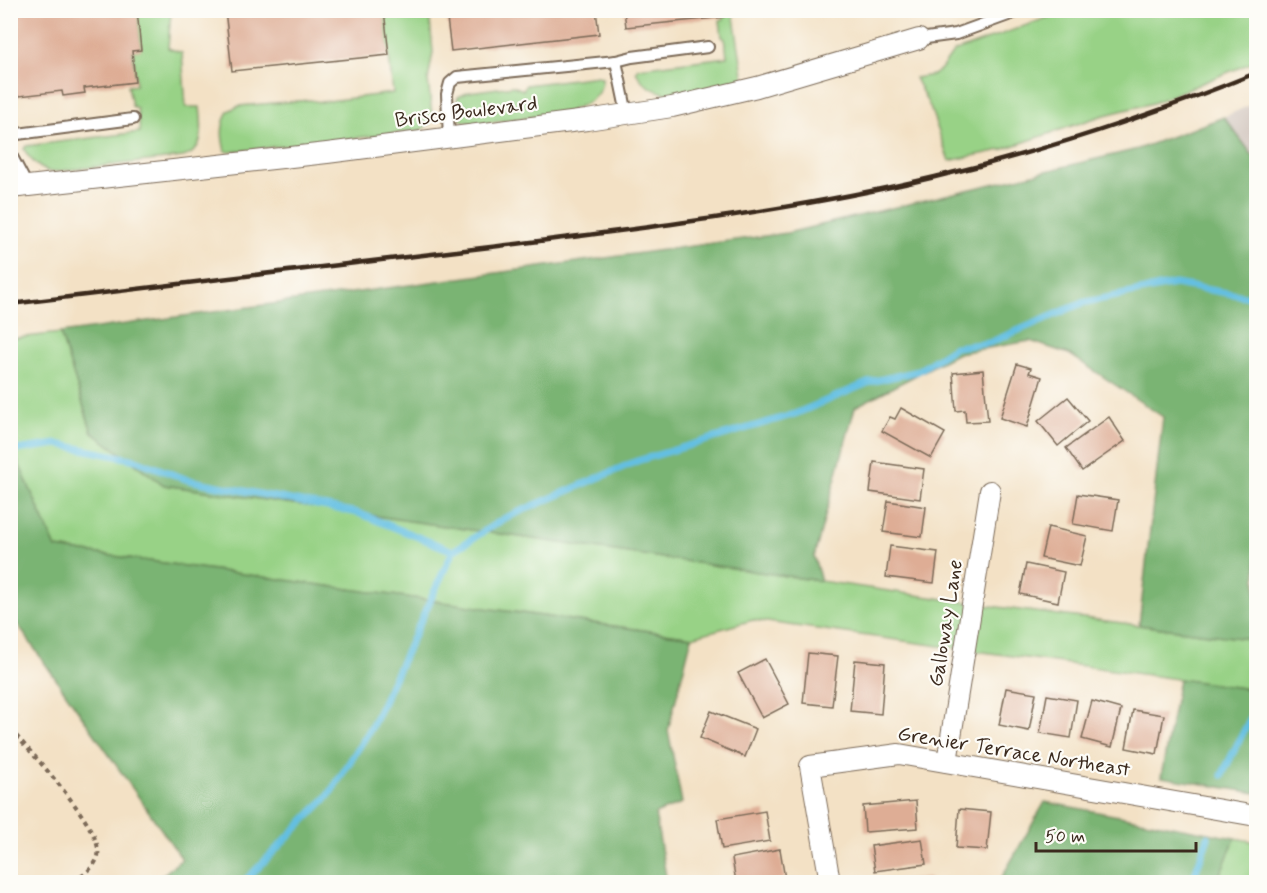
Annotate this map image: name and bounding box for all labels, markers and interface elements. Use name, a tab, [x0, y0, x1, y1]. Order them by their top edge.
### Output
street label: Brisco Boulevard	[393, 89, 539, 135]
street label: Galloway Lane	[922, 557, 970, 689]
street label: Grenier Terrace Northeast	[896, 720, 1133, 784]
scale bar	[1036, 815, 1196, 853]
text: 50 m	[1045, 825, 1085, 849]

